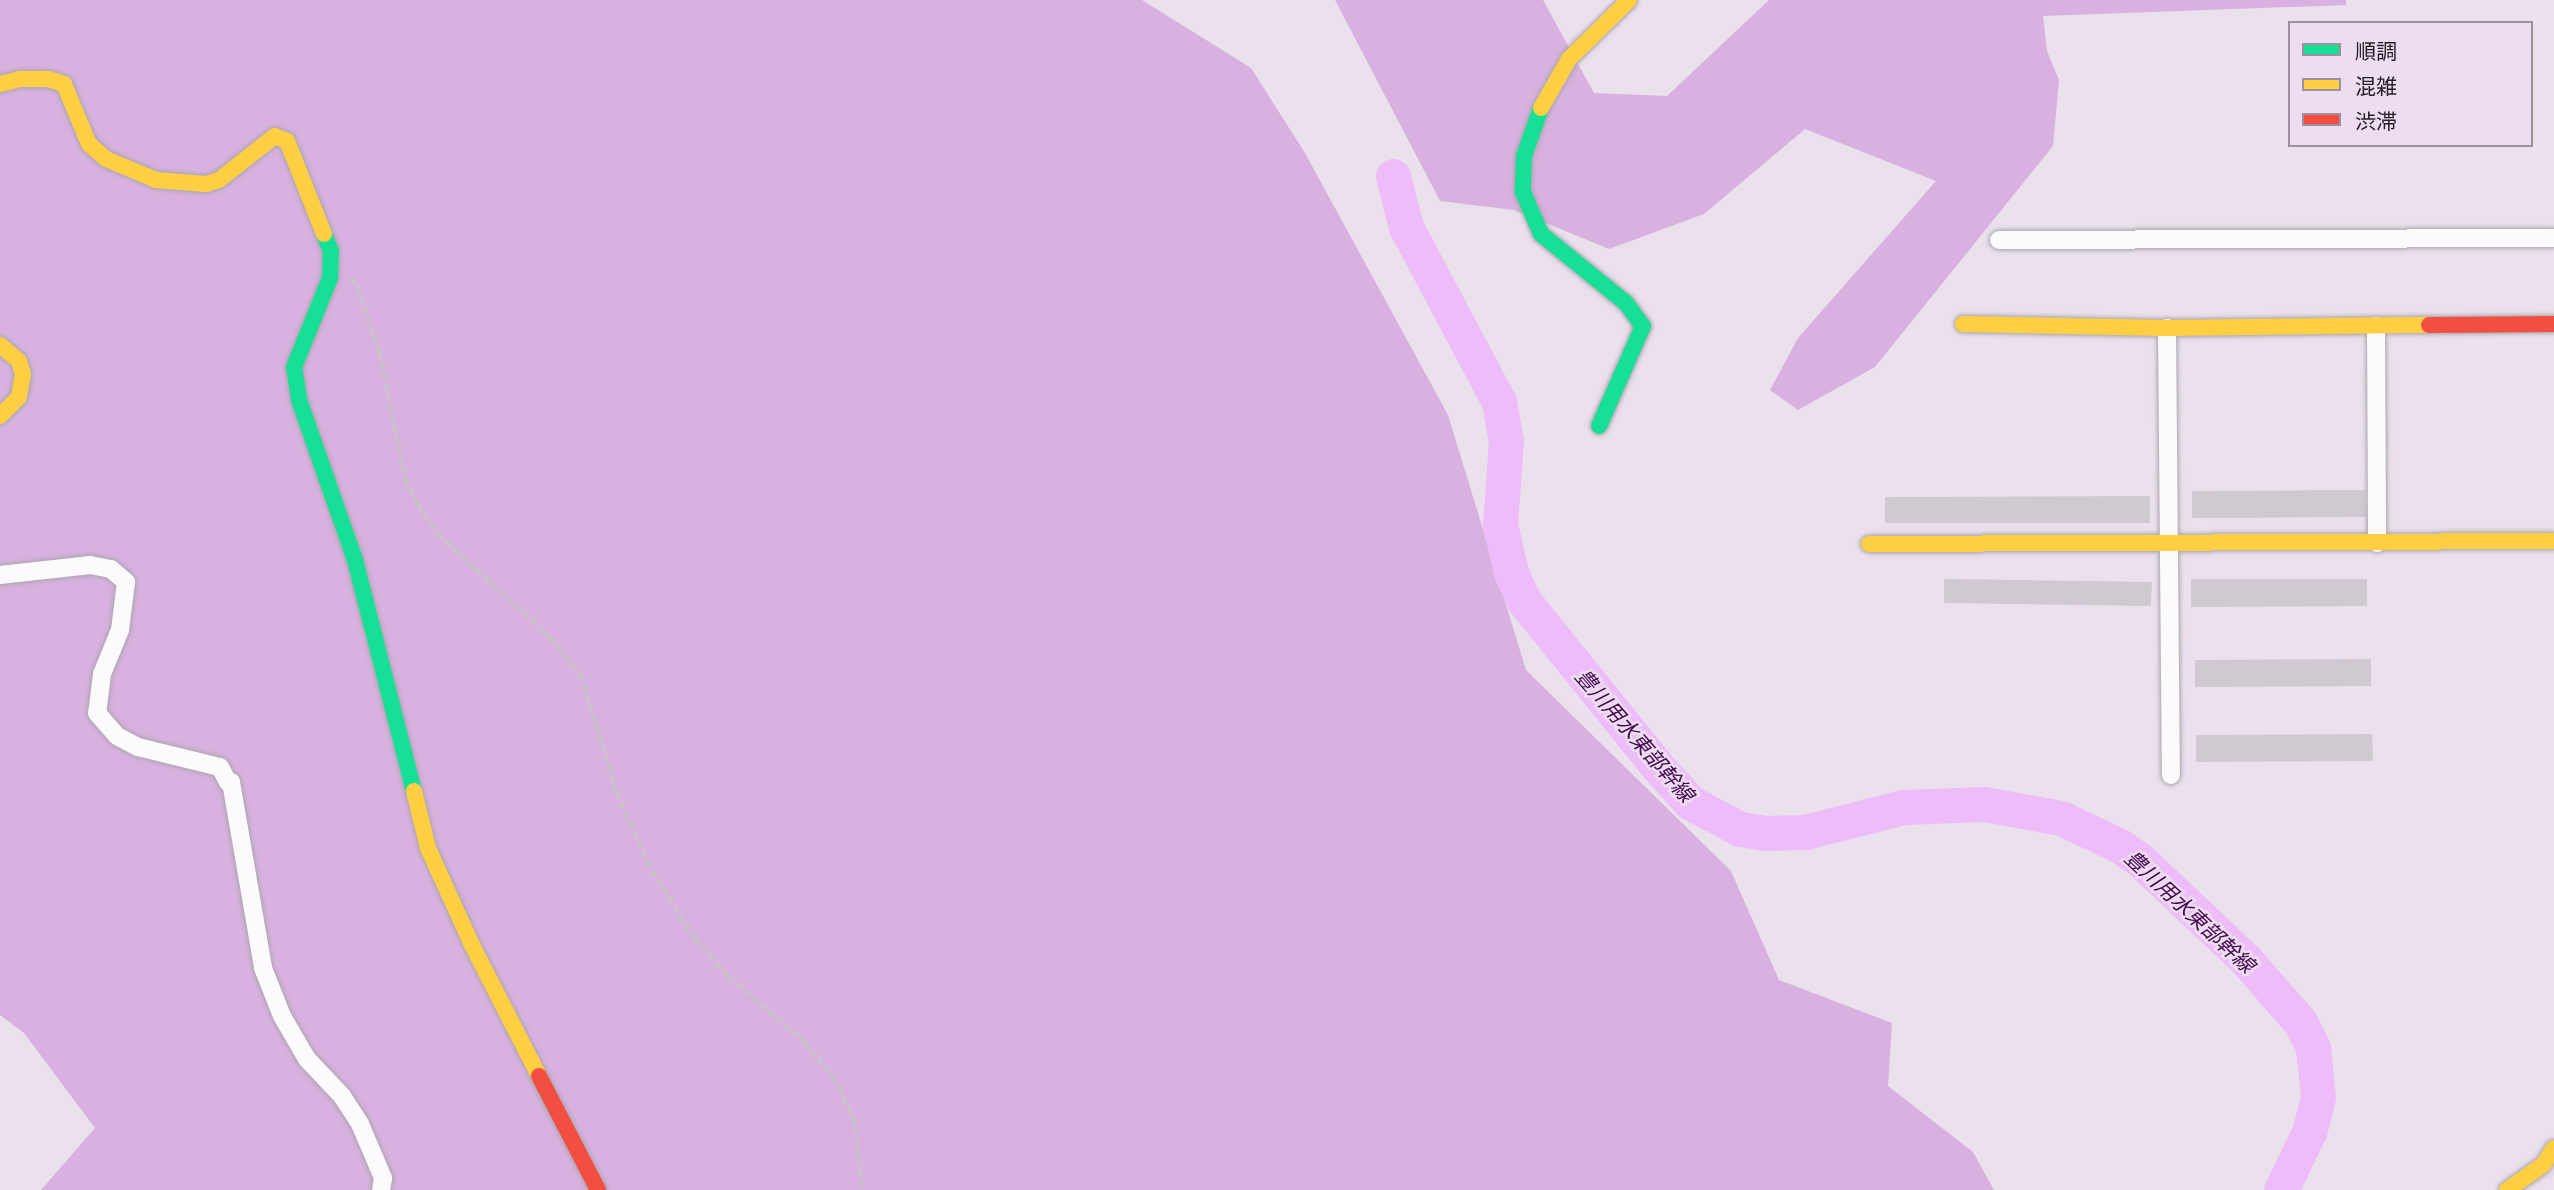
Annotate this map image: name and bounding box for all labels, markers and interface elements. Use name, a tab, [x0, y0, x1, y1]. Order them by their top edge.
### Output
legend	[2288, 21, 2533, 147]
text: 順調	[2355, 38, 2397, 64]
text: 混雑	[2355, 73, 2397, 99]
text: 渋滞	[2355, 108, 2397, 134]
water label: 豊川用水東部幹線	[1570, 663, 1700, 807]
water label: 豊川用水東部幹線	[2120, 844, 2260, 978]

